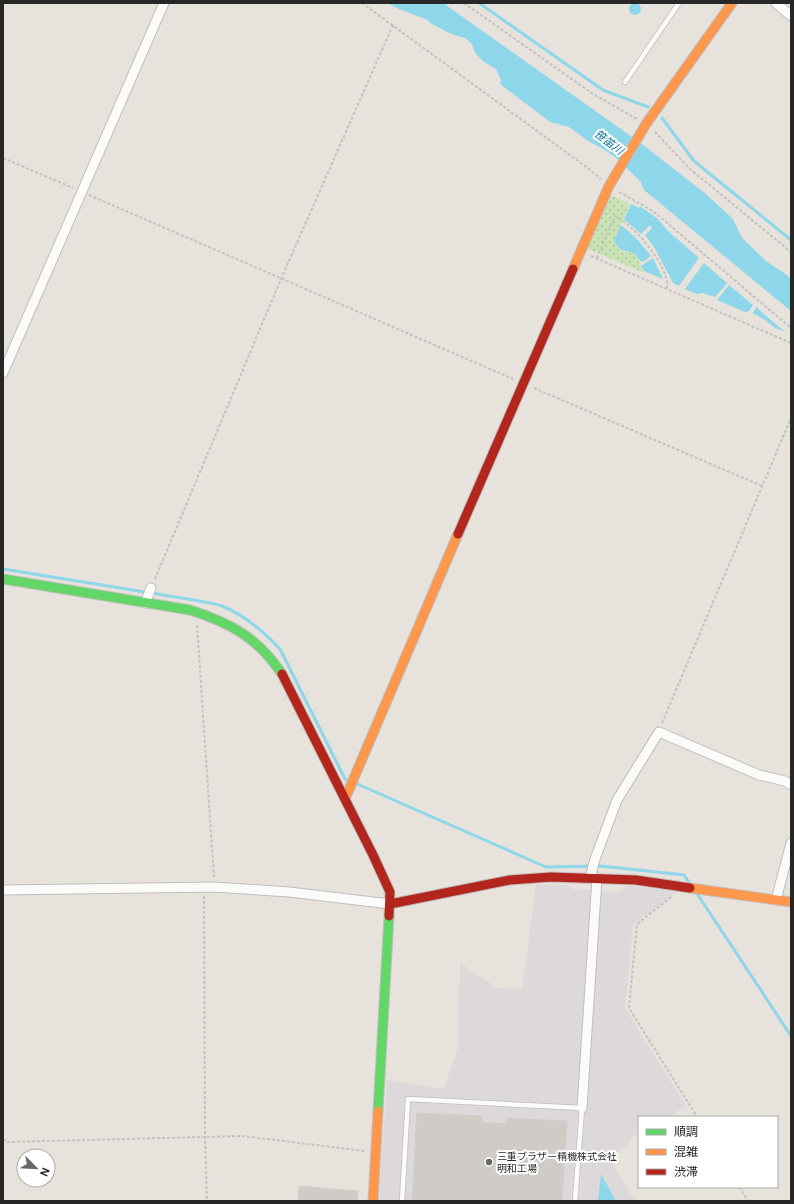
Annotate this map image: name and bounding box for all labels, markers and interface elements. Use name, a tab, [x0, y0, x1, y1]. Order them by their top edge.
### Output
water label: 笹笛川	[592, 126, 627, 158]
legend	[638, 1116, 778, 1188]
text: 順調	[674, 1124, 698, 1140]
text: 混雑	[674, 1144, 698, 1160]
north arrow	[16, 1148, 56, 1188]
place label: 三重ブラザー精機株式会社 明和工場	[497, 1150, 617, 1175]
marker: 三重ブラザー精機株式会社 明和工場	[484, 1157, 494, 1167]
text: 渋滞	[674, 1164, 698, 1180]
text: N	[37, 1166, 53, 1179]

